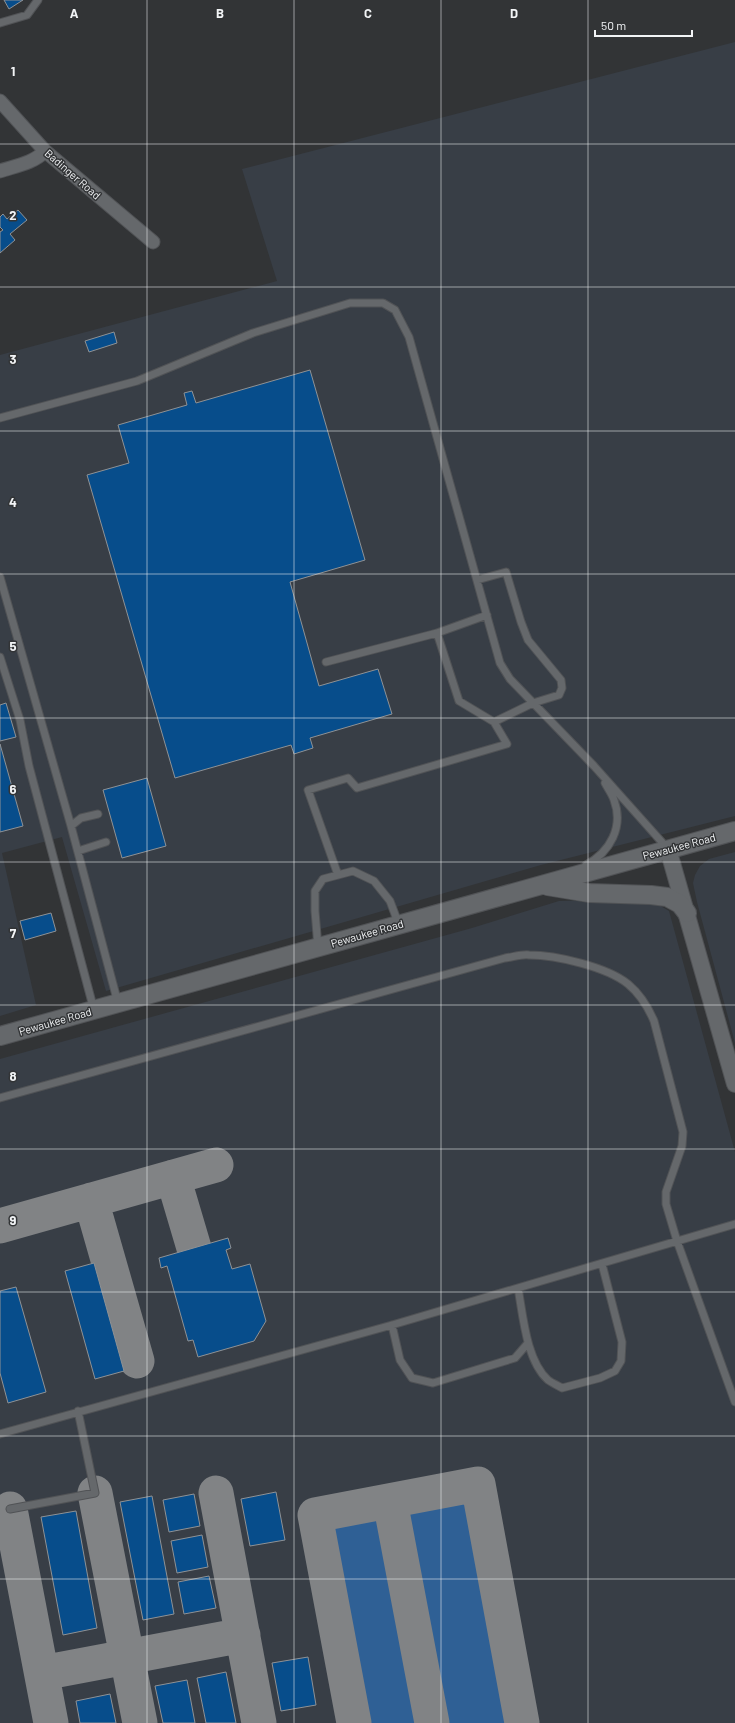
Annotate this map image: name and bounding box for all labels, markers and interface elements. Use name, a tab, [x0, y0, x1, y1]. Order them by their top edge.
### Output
text: A	[70, 5, 79, 21]
text: B	[216, 5, 224, 21]
text: C	[364, 5, 372, 21]
text: D	[510, 5, 518, 21]
scale bar	[595, 12, 692, 38]
text: 50 m	[601, 18, 626, 32]
text: 1	[11, 63, 15, 79]
street label: Badinger Road	[43, 146, 103, 202]
text: 2	[9, 207, 17, 223]
text: 3	[9, 351, 17, 367]
text: 4	[9, 494, 17, 510]
text: 5	[9, 638, 17, 654]
text: 6	[10, 781, 17, 797]
street label: Pewaukee Road	[641, 830, 717, 862]
street label: Pewaukee Road	[329, 916, 405, 950]
text: 7	[10, 925, 17, 941]
street label: Pewaukee Road	[17, 1004, 93, 1038]
text: 8	[9, 1068, 17, 1084]
text: 9	[10, 1212, 17, 1228]

